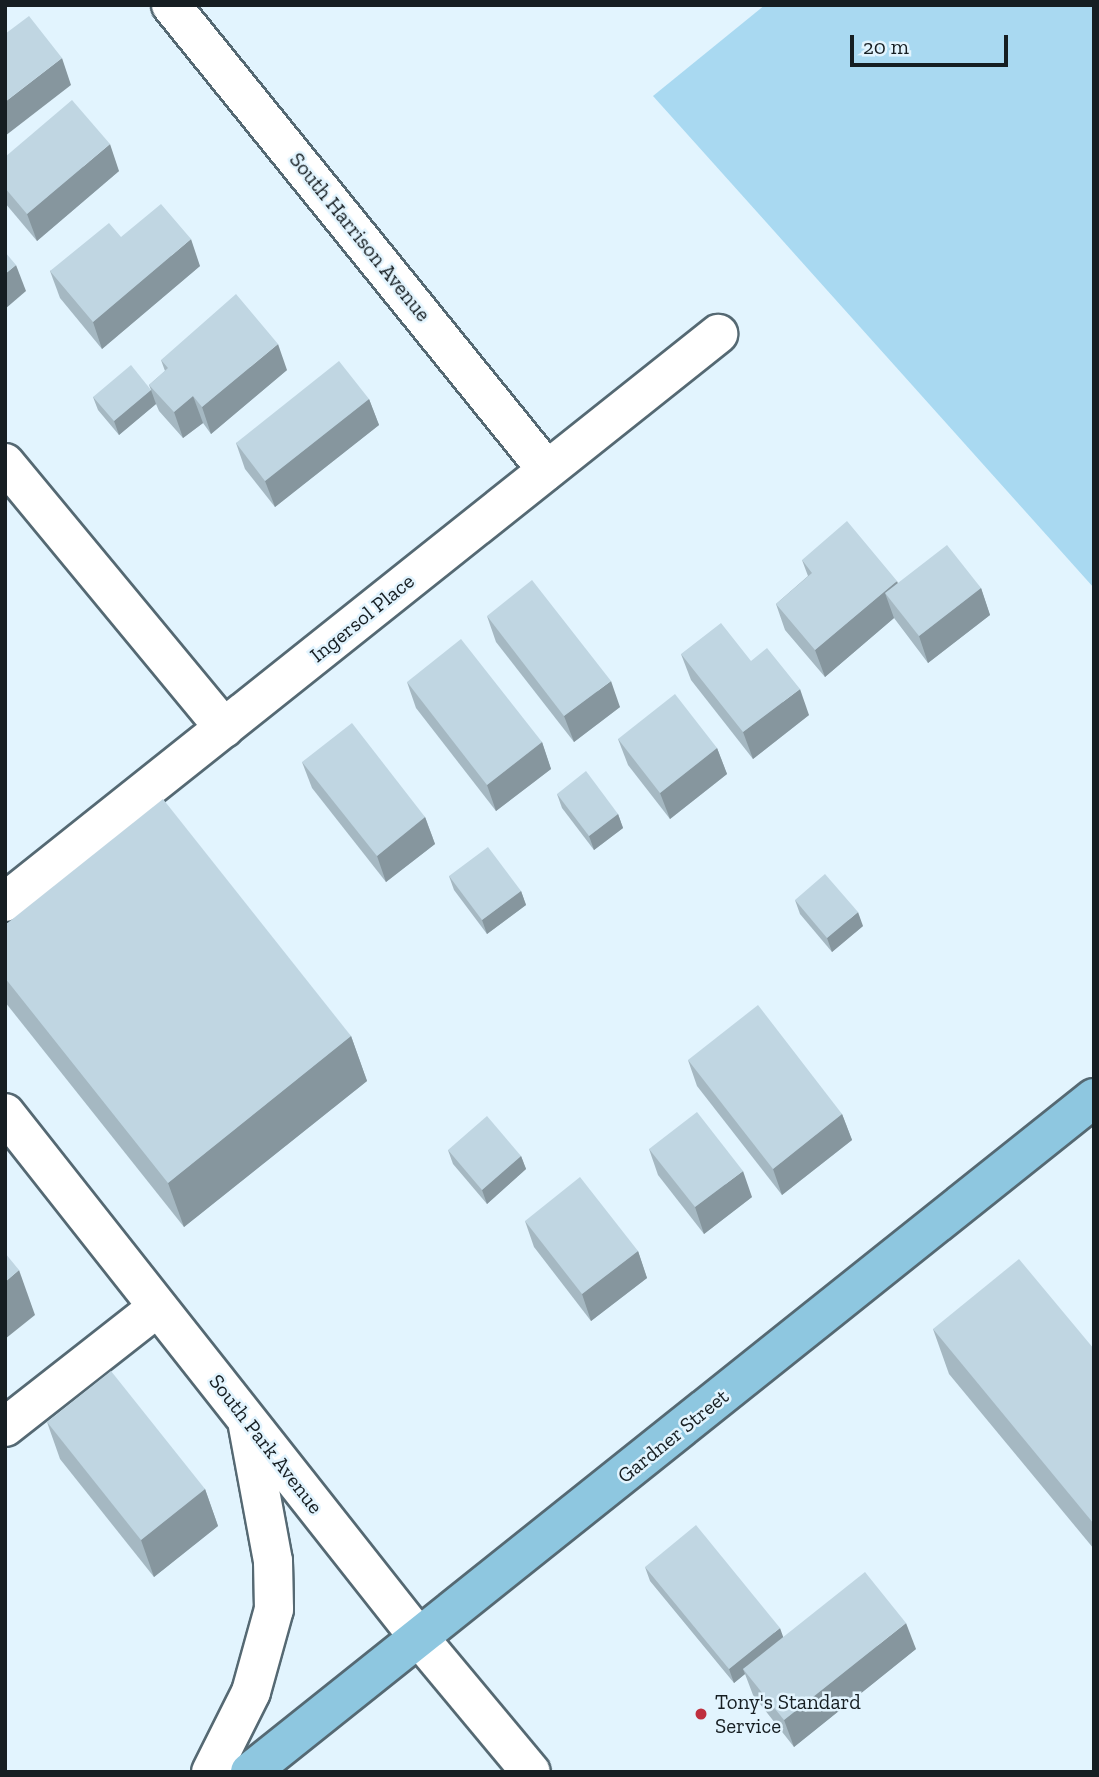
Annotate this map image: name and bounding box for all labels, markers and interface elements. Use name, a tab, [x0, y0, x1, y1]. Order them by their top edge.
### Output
scale bar	[854, 21, 1012, 65]
text: 20 m	[863, 34, 909, 59]
street label: South Harrison Avenue	[284, 147, 436, 327]
street label: Ingersol Place	[305, 568, 419, 668]
street label: South Park Avenue	[203, 1369, 329, 1519]
street label: Gardner Street	[612, 1383, 734, 1489]
place label: Tony's Standard Service	[715, 1689, 861, 1739]
marker: Tony's Standard Service	[693, 1706, 709, 1722]

